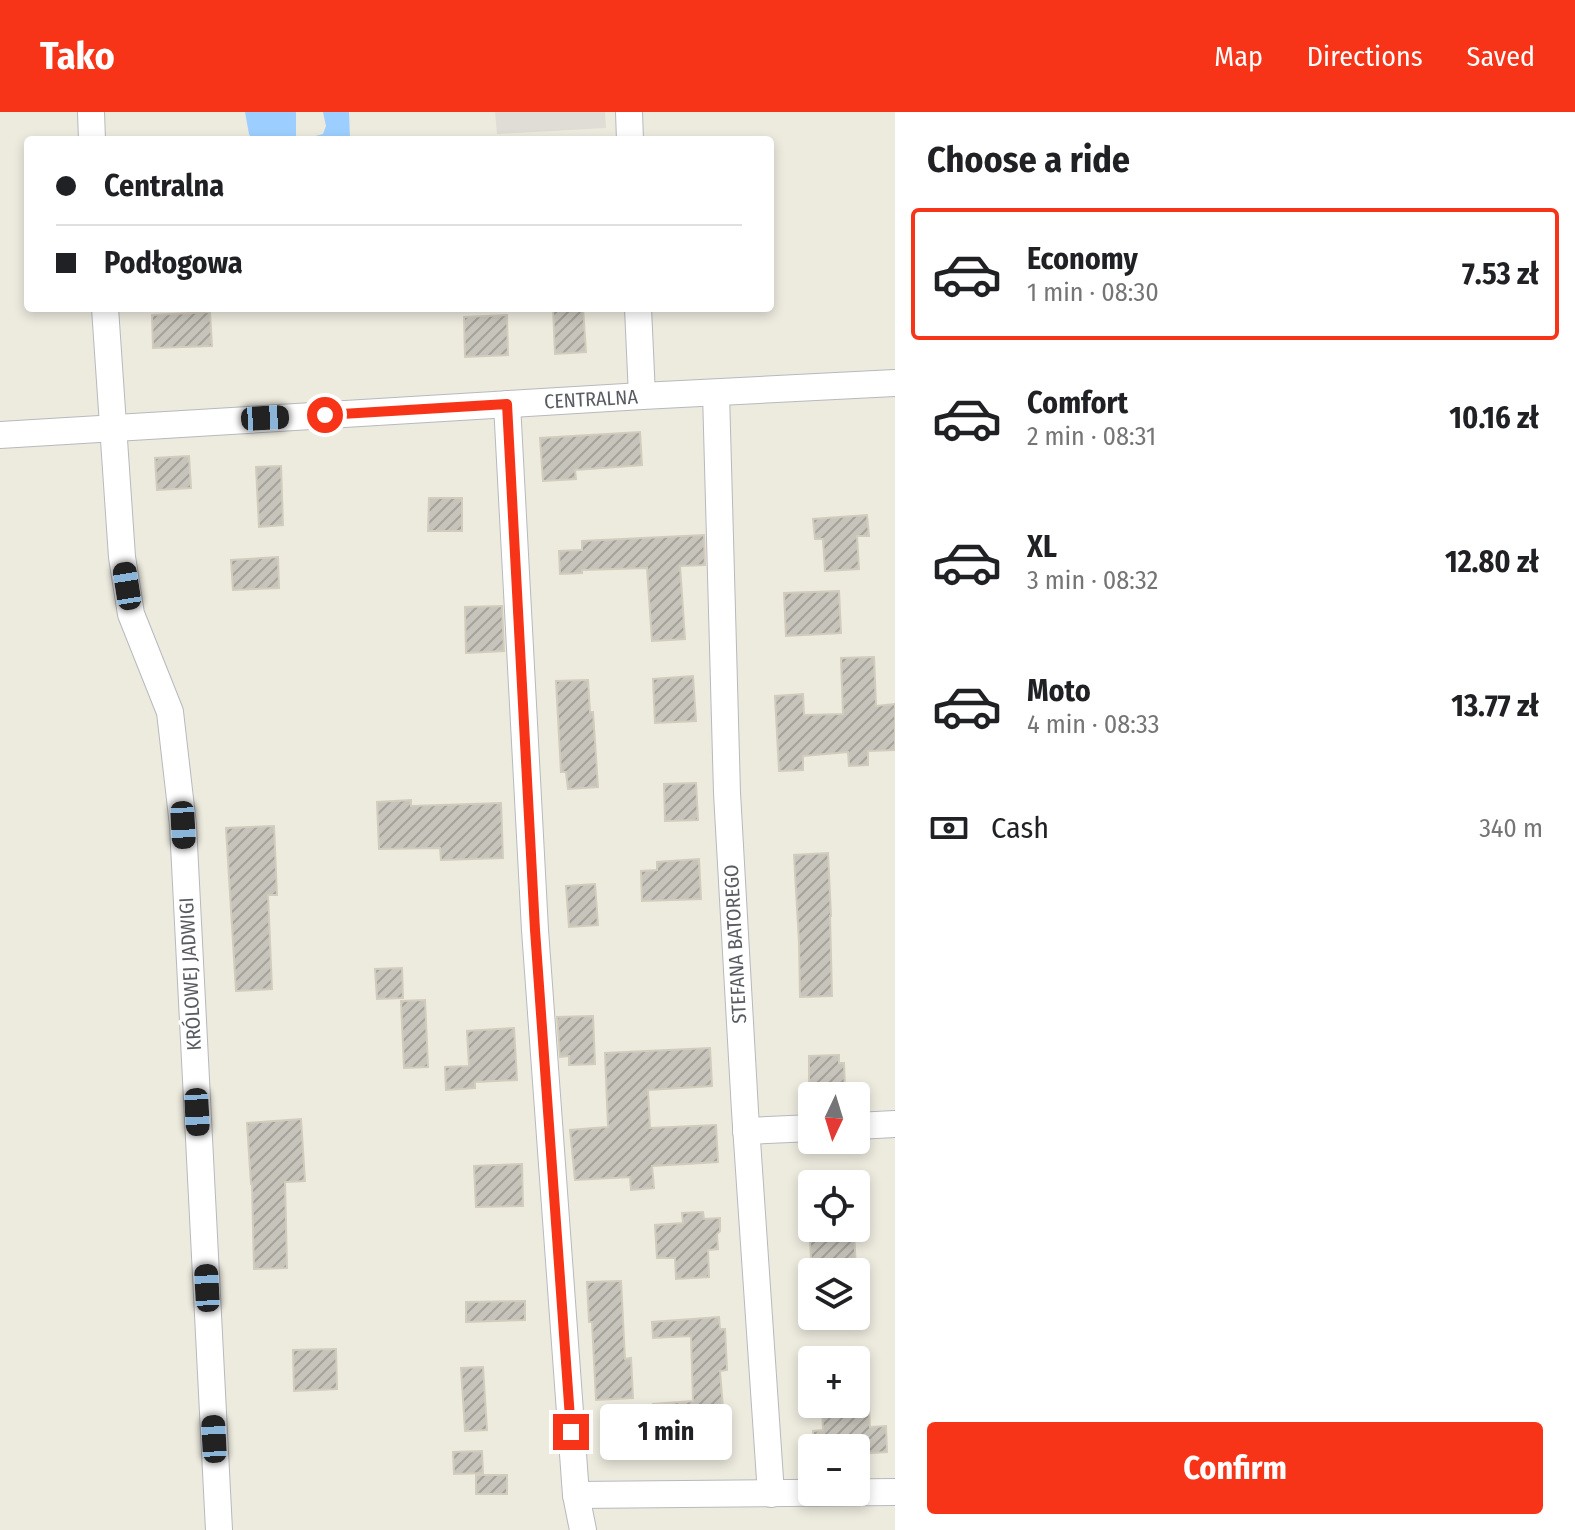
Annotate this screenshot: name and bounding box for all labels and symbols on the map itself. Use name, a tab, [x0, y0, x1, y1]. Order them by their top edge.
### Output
street label: CENTRALNA	[543, 385, 639, 413]
route start	[307, 397, 343, 433]
car	[240, 405, 290, 431]
car	[111, 560, 143, 612]
car	[170, 800, 196, 850]
street label: STEFANA BATOREGO	[719, 864, 751, 1024]
street label: KRÓLOWEJ JADWIGI	[174, 897, 206, 1051]
north arrow	[798, 1082, 870, 1154]
car	[184, 1087, 210, 1137]
car	[194, 1263, 220, 1313]
callout: 1 min	[599, 1404, 731, 1460]
car	[201, 1414, 227, 1464]
route end	[553, 1414, 589, 1450]

